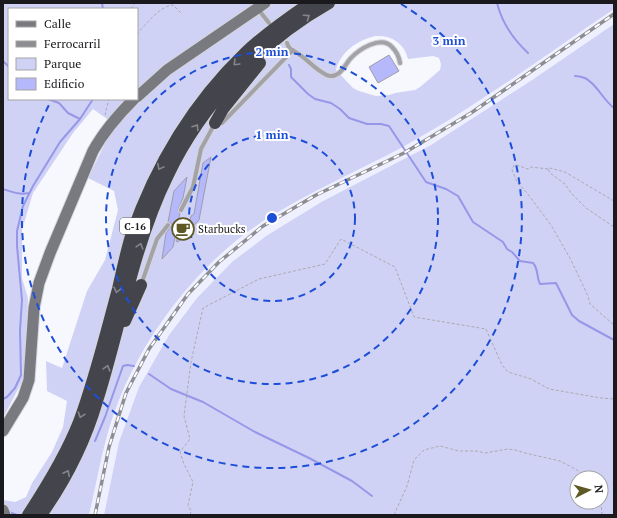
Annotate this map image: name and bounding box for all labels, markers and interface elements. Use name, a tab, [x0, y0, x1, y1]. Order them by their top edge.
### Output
legend	[8, 8, 138, 100]
one-way arrow	[302, 15, 309, 22]
text: Calle	[44, 16, 71, 31]
text: 3 min	[433, 33, 466, 48]
text: Ferrocarril	[44, 36, 101, 51]
text: 2 min	[256, 44, 289, 59]
text: Parque	[44, 56, 81, 71]
one-way arrow	[233, 58, 241, 65]
text: Edificio	[44, 76, 85, 91]
one-way arrow	[191, 124, 199, 131]
text: 1 min	[256, 127, 289, 142]
one-way arrow	[157, 163, 164, 170]
centre of rings	[265, 211, 279, 225]
cafe icon: Starbucks	[170, 216, 196, 242]
road number: C-16	[120, 218, 150, 234]
place label: Starbucks	[198, 222, 246, 236]
one-way arrow	[135, 243, 144, 250]
one-way arrow	[114, 286, 122, 293]
one-way arrow	[102, 364, 111, 371]
one-way arrow	[78, 411, 86, 418]
one-way arrow	[62, 470, 69, 477]
north arrow	[569, 470, 609, 510]
text: N	[592, 484, 606, 494]

